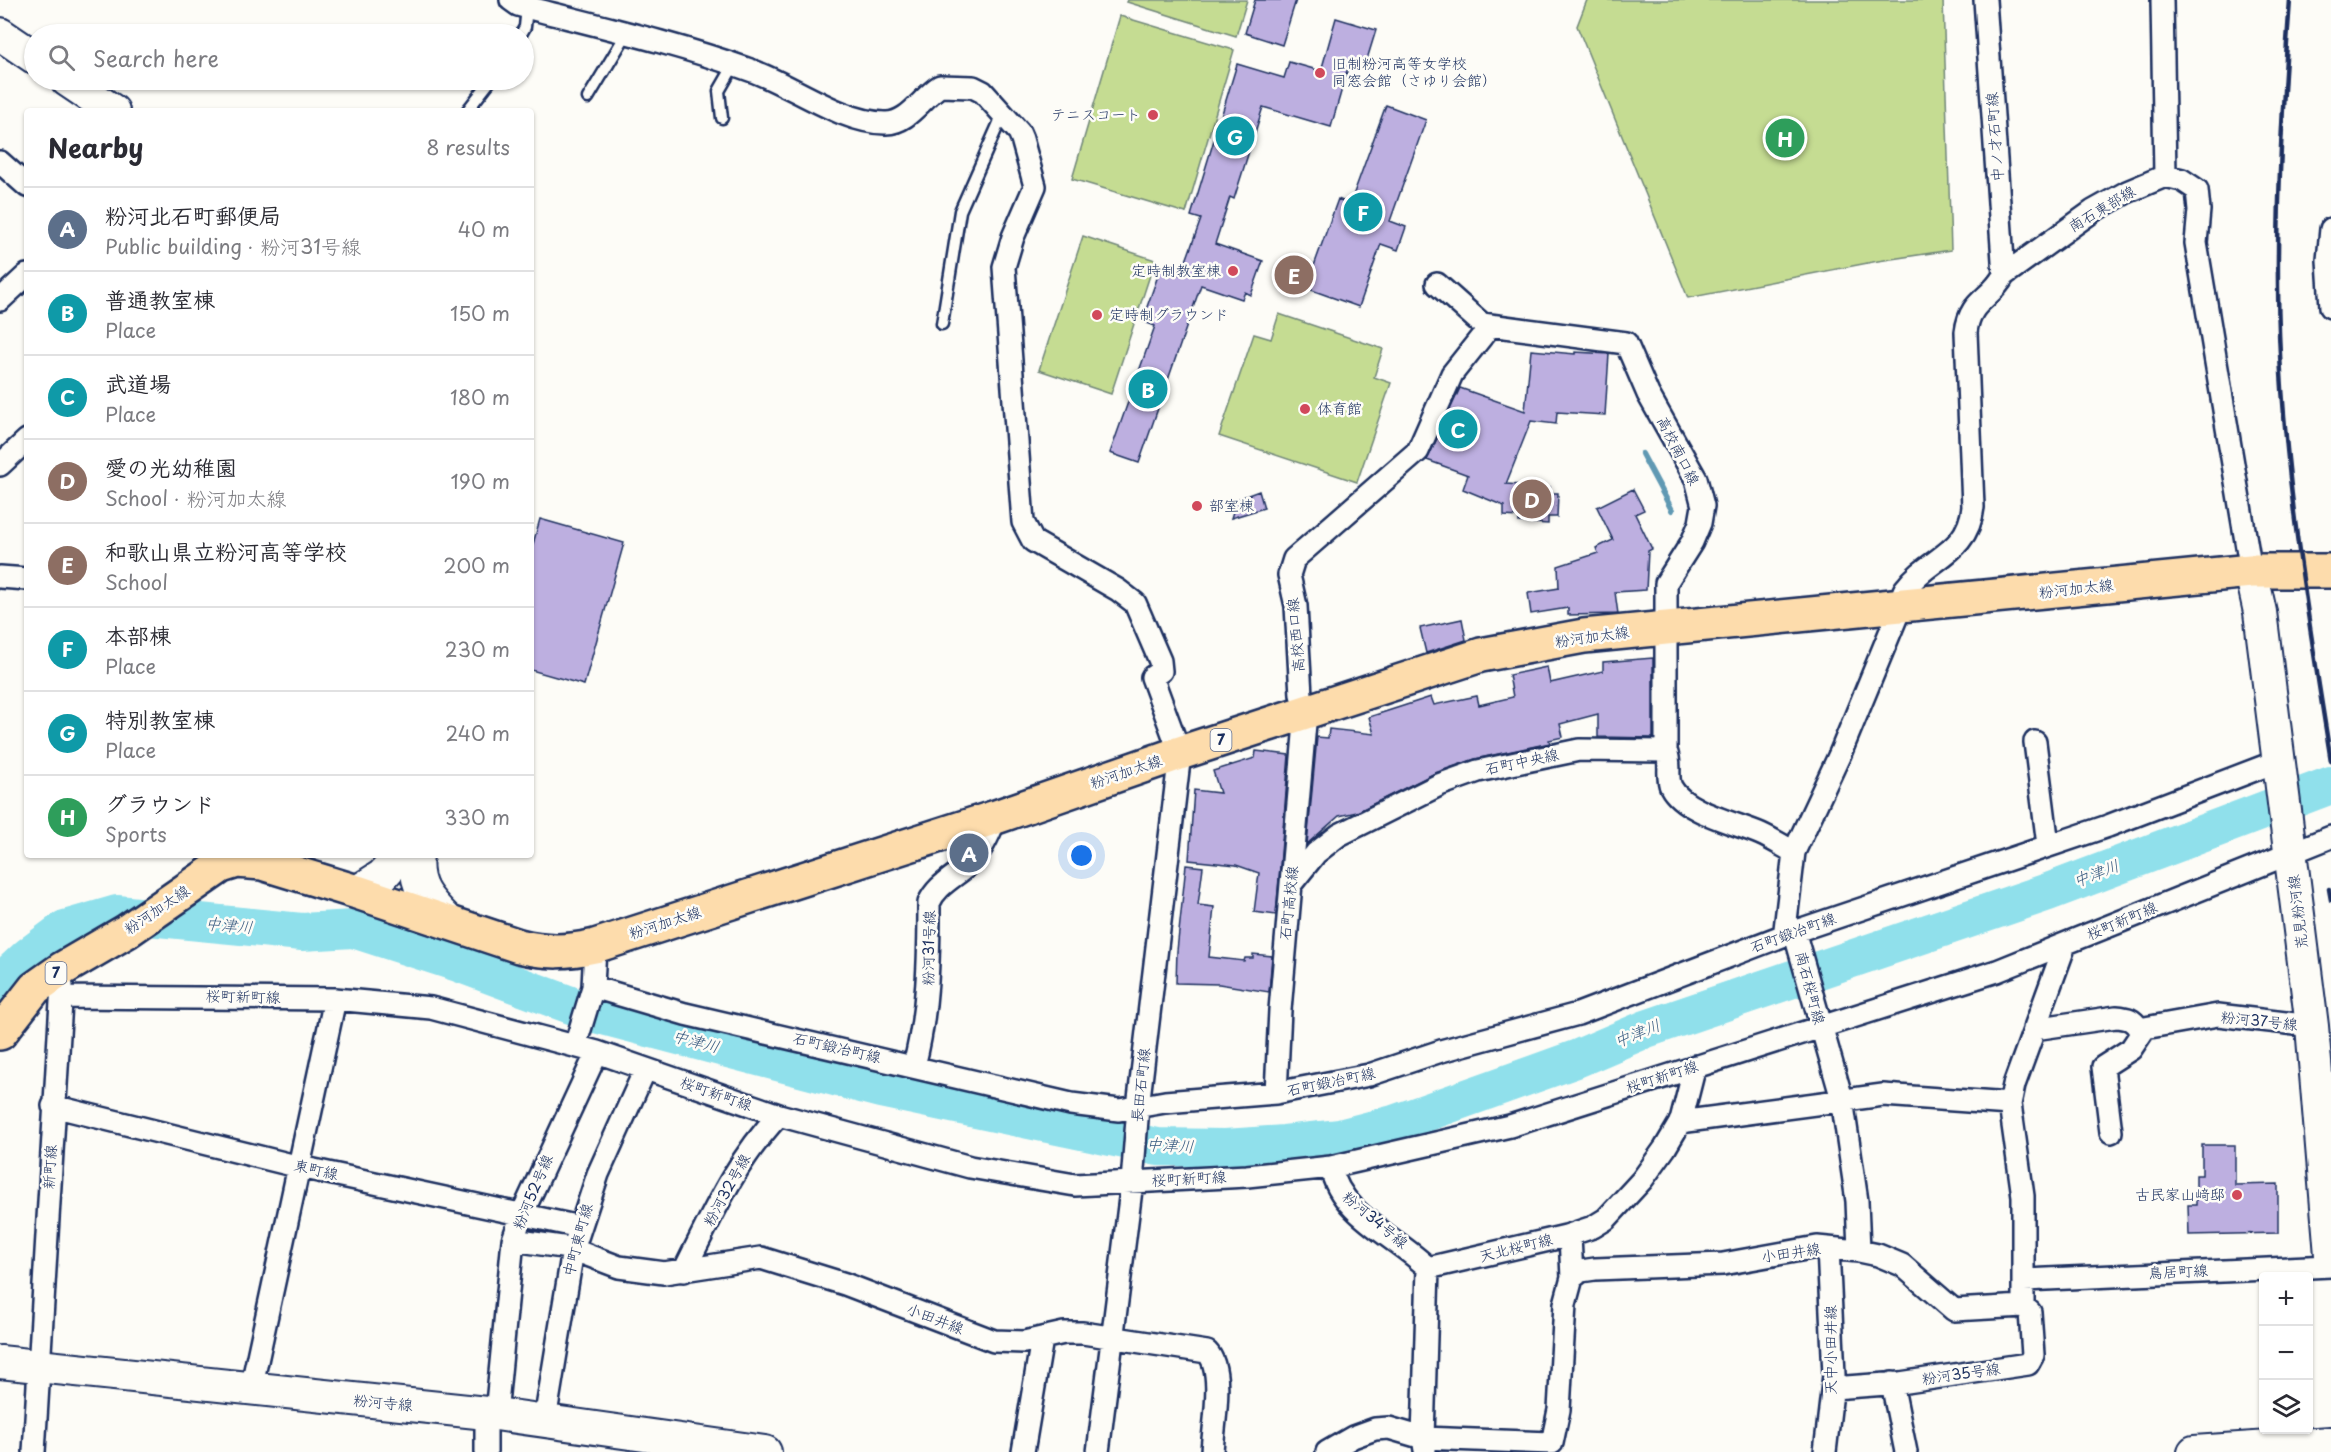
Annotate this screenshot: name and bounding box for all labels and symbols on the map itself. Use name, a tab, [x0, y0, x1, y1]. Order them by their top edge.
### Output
place label: 旧制粉河高等女学校 同窓会館（さゆり会館）	[1332, 51, 1497, 91]
marker: 旧制粉河高等女学校 同窓会館（さゆり会館）	[1313, 66, 1327, 80]
street label: 中ノ才石町線	[1979, 91, 2008, 183]
place label: テニスコート	[1051, 102, 1141, 125]
marker: テニスコート	[1146, 108, 1160, 122]
pin: G	[1216, 114, 1254, 158]
pin: H	[1766, 116, 1804, 160]
street label: 南石東部線	[2063, 179, 2139, 237]
pin: F	[1344, 190, 1382, 234]
pin: E	[1274, 252, 1314, 298]
place label: 定時制教室棟	[1131, 258, 1221, 281]
marker: 定時制教室棟	[1226, 264, 1240, 278]
place label: 定時制グラウンド	[1109, 302, 1229, 325]
marker: 定時制グラウンド	[1090, 308, 1104, 322]
pin: B	[1128, 366, 1168, 412]
place label: 体育館	[1317, 396, 1362, 419]
marker: 体育館	[1298, 402, 1312, 416]
pin: C	[1438, 406, 1478, 452]
street label: 高校南口線	[1652, 412, 1707, 489]
pin: D	[1512, 476, 1552, 522]
place label: 部室棟	[1209, 493, 1254, 516]
marker: 部室棟	[1190, 499, 1204, 513]
street label: 粉河加太線	[2037, 572, 2114, 603]
street label: 高校西口線	[1280, 597, 1309, 673]
street label: 粉河加太線	[1553, 619, 1631, 652]
road number: 7	[1210, 729, 1232, 751]
street label: 石町中央線	[1483, 741, 1561, 780]
street label: 粉河加太線	[1086, 747, 1165, 794]
pin: A	[950, 830, 988, 876]
your location	[1067, 841, 1096, 870]
water label: 中津川	[2069, 852, 2122, 892]
street label: 石町高校線	[1272, 864, 1303, 941]
street label: 荒見粉河線	[2281, 874, 2312, 951]
street label: 粉河加太線	[119, 878, 194, 939]
street label: 桜町新町線	[2082, 894, 2160, 945]
street label: 粉河加太線	[625, 899, 704, 944]
street label: 石町鍛冶町線	[1746, 905, 1839, 958]
water label: 中津川	[204, 910, 254, 938]
street label: 粉河31号線	[915, 910, 940, 986]
street label: 南石桜町線	[1791, 948, 1832, 1027]
road number: 7	[46, 962, 66, 984]
street label: 桜町新町線	[205, 983, 281, 1008]
street label: 粉河37号線	[2219, 1004, 2299, 1035]
water label: 中津川	[1610, 1012, 1663, 1052]
water label: 中津川	[670, 1022, 723, 1058]
street label: 石町鍛冶町線	[791, 1025, 884, 1068]
street label: 長田石町線	[1124, 1046, 1155, 1123]
street label: 桜町新町線	[1622, 1053, 1701, 1098]
street label: 石町鍛冶町線	[1284, 1060, 1377, 1101]
street label: 桜町新町線	[677, 1069, 756, 1116]
water label: 中津川	[1145, 1131, 1195, 1157]
street label: 新町線	[36, 1144, 61, 1190]
street label: 粉河32号線	[696, 1149, 755, 1230]
street label: 粉河52号線	[505, 1150, 558, 1233]
street label: 東町線	[292, 1152, 341, 1185]
street label: 桜町新町線	[1151, 1164, 1227, 1191]
place label: 古民家山﨑邸	[2135, 1182, 2225, 1205]
street label: 粉河34号線	[1338, 1184, 1414, 1253]
marker: 古民家山﨑邸	[2230, 1188, 2244, 1202]
street label: 中町東町線	[556, 1200, 597, 1279]
street label: 天北桜町線	[1476, 1226, 1555, 1267]
street label: 小田井線	[1759, 1236, 1822, 1267]
street label: 鳥居町線	[2147, 1257, 2208, 1284]
street label: 小田井線	[903, 1296, 968, 1339]
street label: 天中小田井線	[1818, 1305, 1841, 1395]
street label: 粉河35号線	[1920, 1356, 2002, 1389]
street label: 粉河寺線	[352, 1387, 414, 1416]

